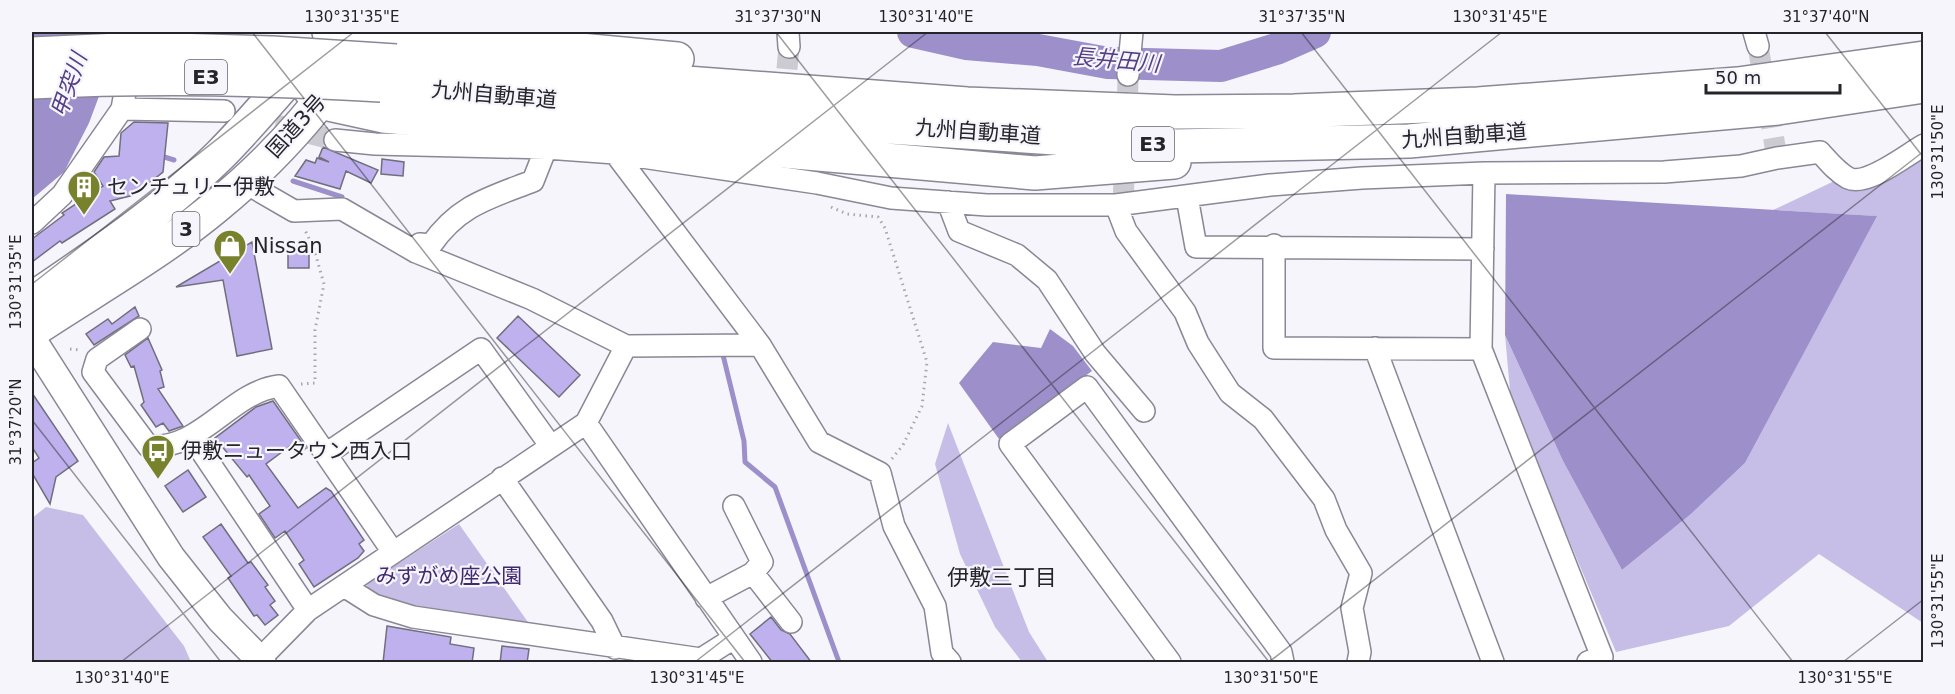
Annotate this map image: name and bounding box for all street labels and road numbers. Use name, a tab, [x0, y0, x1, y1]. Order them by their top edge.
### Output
road number: E3	[185, 60, 227, 94]
street label: 九州自動車道	[430, 78, 558, 112]
street label: 国道3号	[262, 90, 330, 162]
street label: 九州自動車道	[914, 116, 1042, 148]
street label: 九州自動車道	[1400, 120, 1528, 152]
road number: E3	[1132, 127, 1174, 161]
road number: 3	[172, 212, 200, 246]

